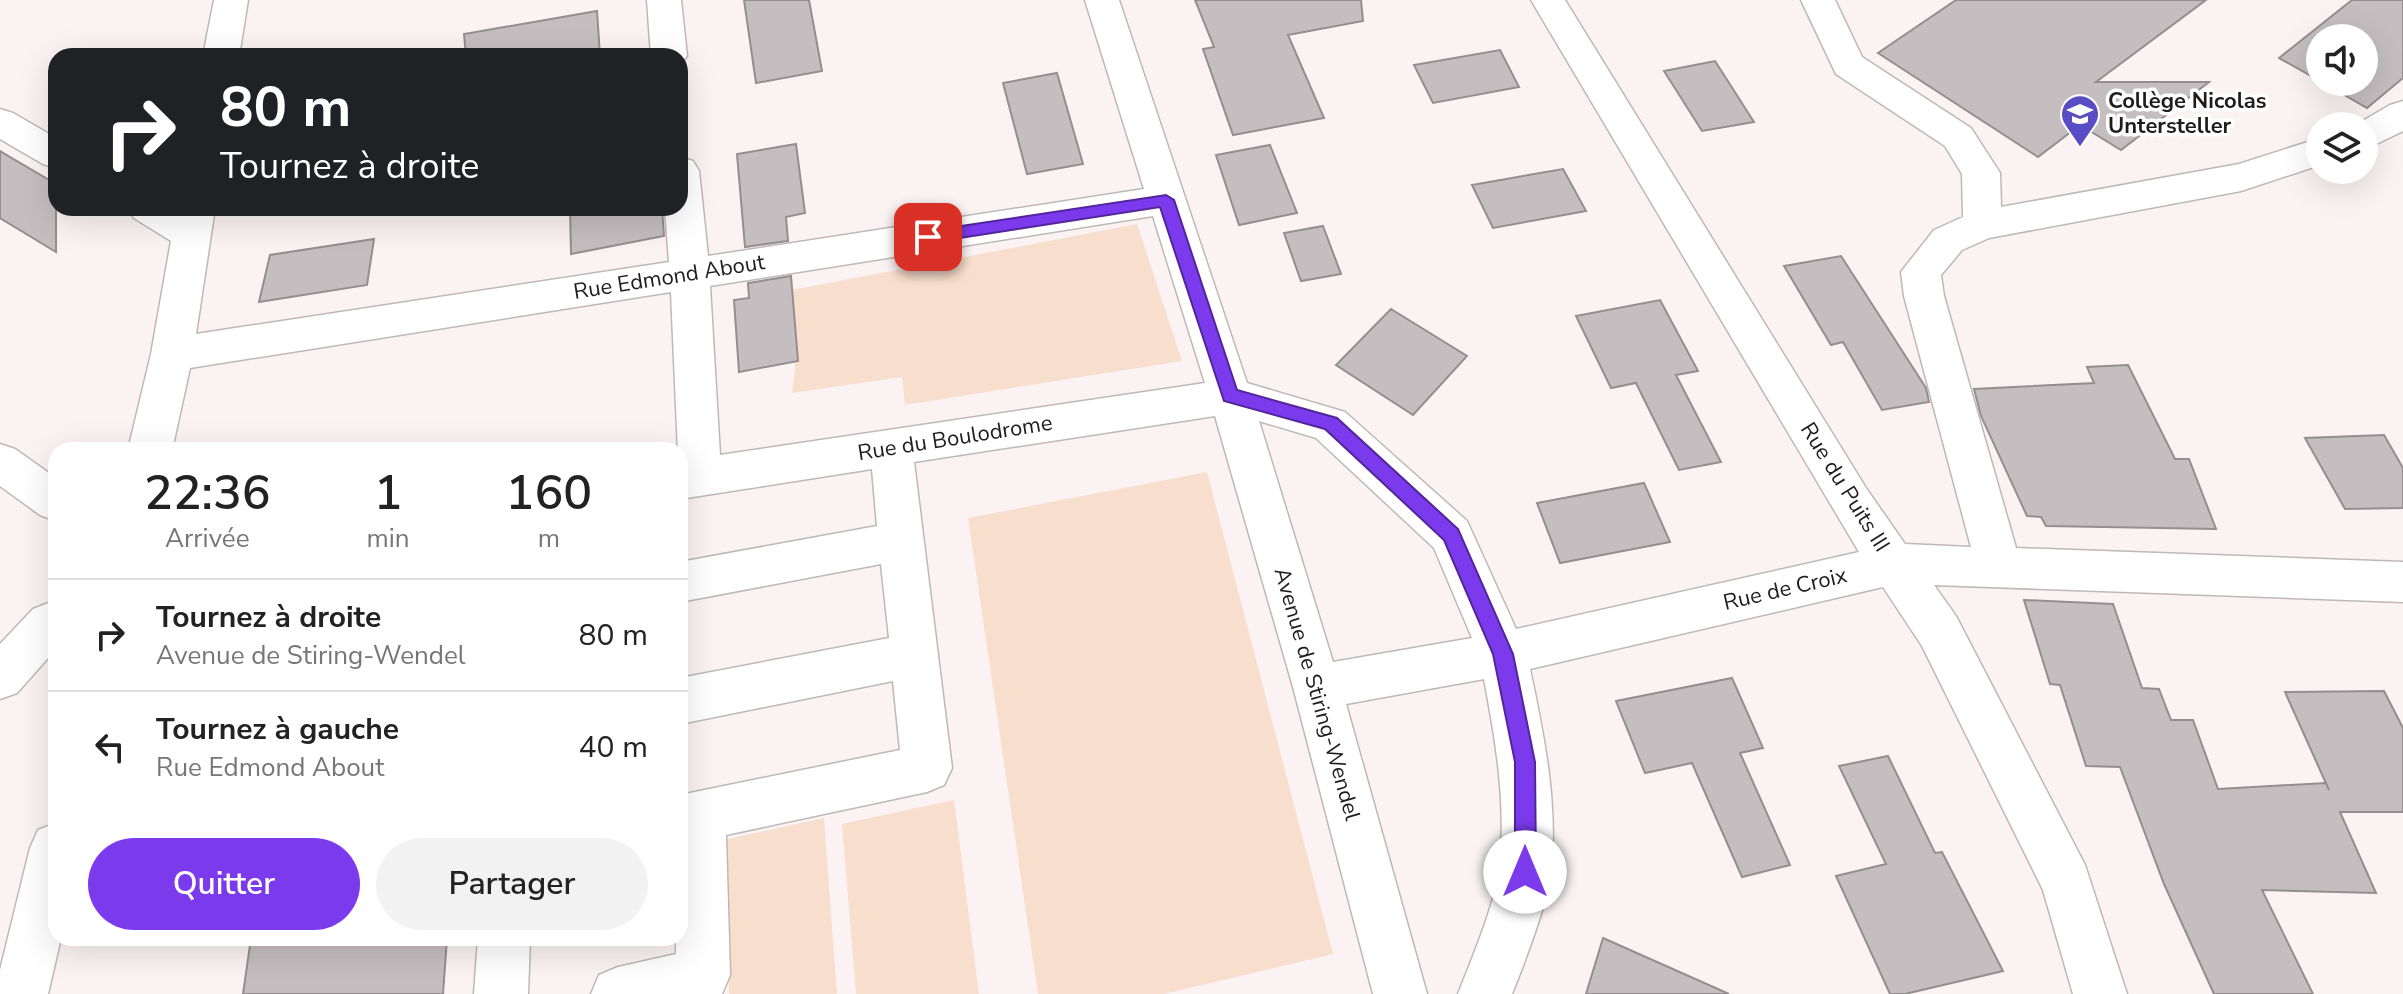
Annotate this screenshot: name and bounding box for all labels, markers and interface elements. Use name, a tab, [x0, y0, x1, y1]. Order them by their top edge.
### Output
map controls	[2306, 24, 2378, 184]
button: sound	[2306, 24, 2378, 96]
text: 80 m	[220, 69, 351, 146]
icon: right	[88, 80, 192, 184]
place label: Collège Nicolas Untersteller	[2108, 86, 2267, 141]
school or university icon: Collège Nicolas Untersteller	[2059, 93, 2101, 148]
button: layers	[2306, 112, 2378, 184]
text: Tournez à droite	[220, 142, 479, 191]
pin	[894, 203, 962, 271]
icon: arrive	[906, 215, 950, 259]
street label: Rue Edmond About	[571, 247, 767, 307]
street label: Rue du Boulodrome	[856, 408, 1054, 468]
street label: Rue du Puits III	[1793, 417, 1897, 557]
text: 22:36	[144, 460, 271, 526]
text: 1	[374, 460, 402, 526]
text: 160	[506, 460, 592, 526]
text: Arrivée	[165, 521, 250, 556]
text: min	[367, 521, 410, 556]
text: m	[538, 521, 560, 556]
street label: Rue de Croix	[1720, 560, 1850, 618]
street label: Avenue de Stiring-Wendel	[1266, 564, 1368, 824]
text: Tournez à droite	[156, 597, 381, 638]
icon: right	[88, 613, 132, 657]
text: 80 m	[579, 615, 648, 656]
text: Avenue de Stiring-Wendel	[156, 638, 465, 673]
text: Tournez à gauche	[156, 709, 399, 750]
icon: left	[88, 725, 132, 769]
text: 40 m	[579, 727, 648, 768]
text: Rue Edmond About	[156, 750, 384, 785]
position arrow	[1483, 830, 1567, 914]
button: Quitter	[88, 838, 360, 930]
button: Partager	[376, 838, 648, 930]

